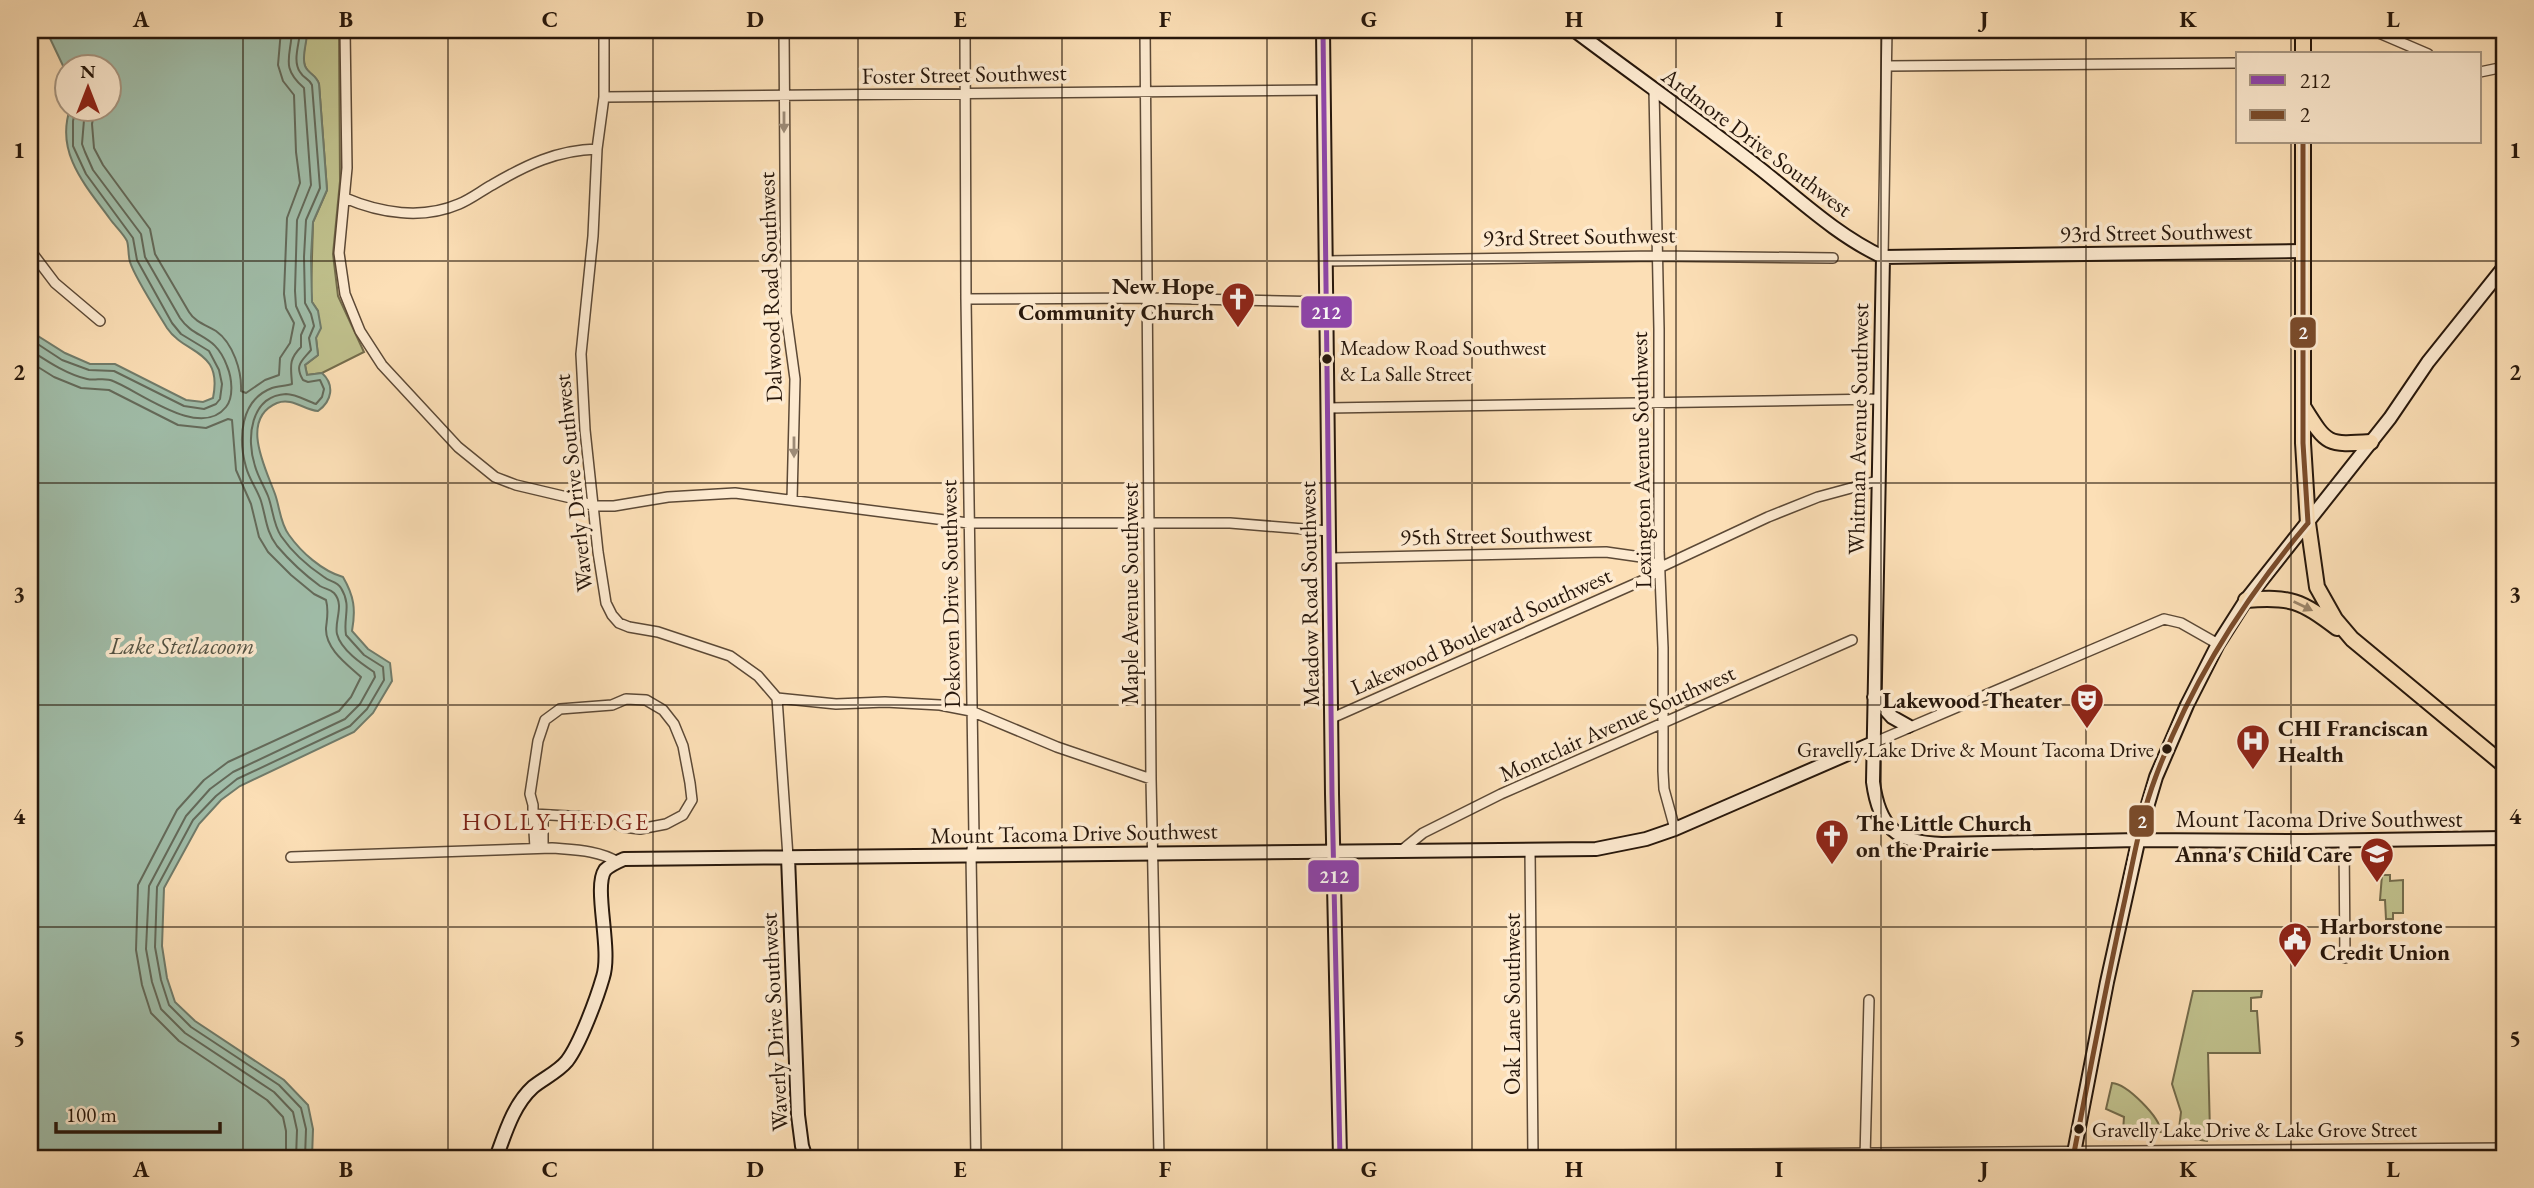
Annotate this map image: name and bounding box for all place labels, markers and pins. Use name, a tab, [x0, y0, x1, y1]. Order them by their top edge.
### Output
place label: New Hope Community Church	[1018, 271, 1214, 327]
church icon: New Hope Community Church	[1219, 280, 1257, 329]
place label: Meadow Road Southwest & La Salle Street	[1340, 334, 1546, 387]
marker: Meadow Road Southwest & La Salle Street	[1320, 352, 1334, 366]
theatre icon: Lakewood Theater	[2068, 681, 2106, 730]
place label: Lakewood Theater	[1883, 685, 2062, 715]
place label: CHI Franciscan Health	[2278, 713, 2428, 769]
hospital icon: CHI Franciscan Health	[2234, 722, 2272, 771]
place label: Gravelly Lake Drive & Mount Tacoma Drive	[1797, 736, 2154, 763]
marker: Gravelly Lake Drive & Mount Tacoma Drive	[2160, 742, 2174, 756]
place label: The Little Church on the Prairie	[1856, 808, 2032, 864]
church icon: The Little Church on the Prairie	[1813, 817, 1851, 866]
school or university icon: Anna's Child Care	[2358, 835, 2396, 884]
place label: Anna's Child Care	[2174, 839, 2352, 869]
place label: Harborstone Credit Union	[2320, 911, 2450, 967]
public building icon: Harborstone Credit Union	[2276, 920, 2314, 969]
place label: Gravelly Lake Drive & Lake Grove Street	[2092, 1116, 2418, 1143]
marker: Gravelly Lake Drive & Lake Grove Street	[2072, 1122, 2086, 1136]

